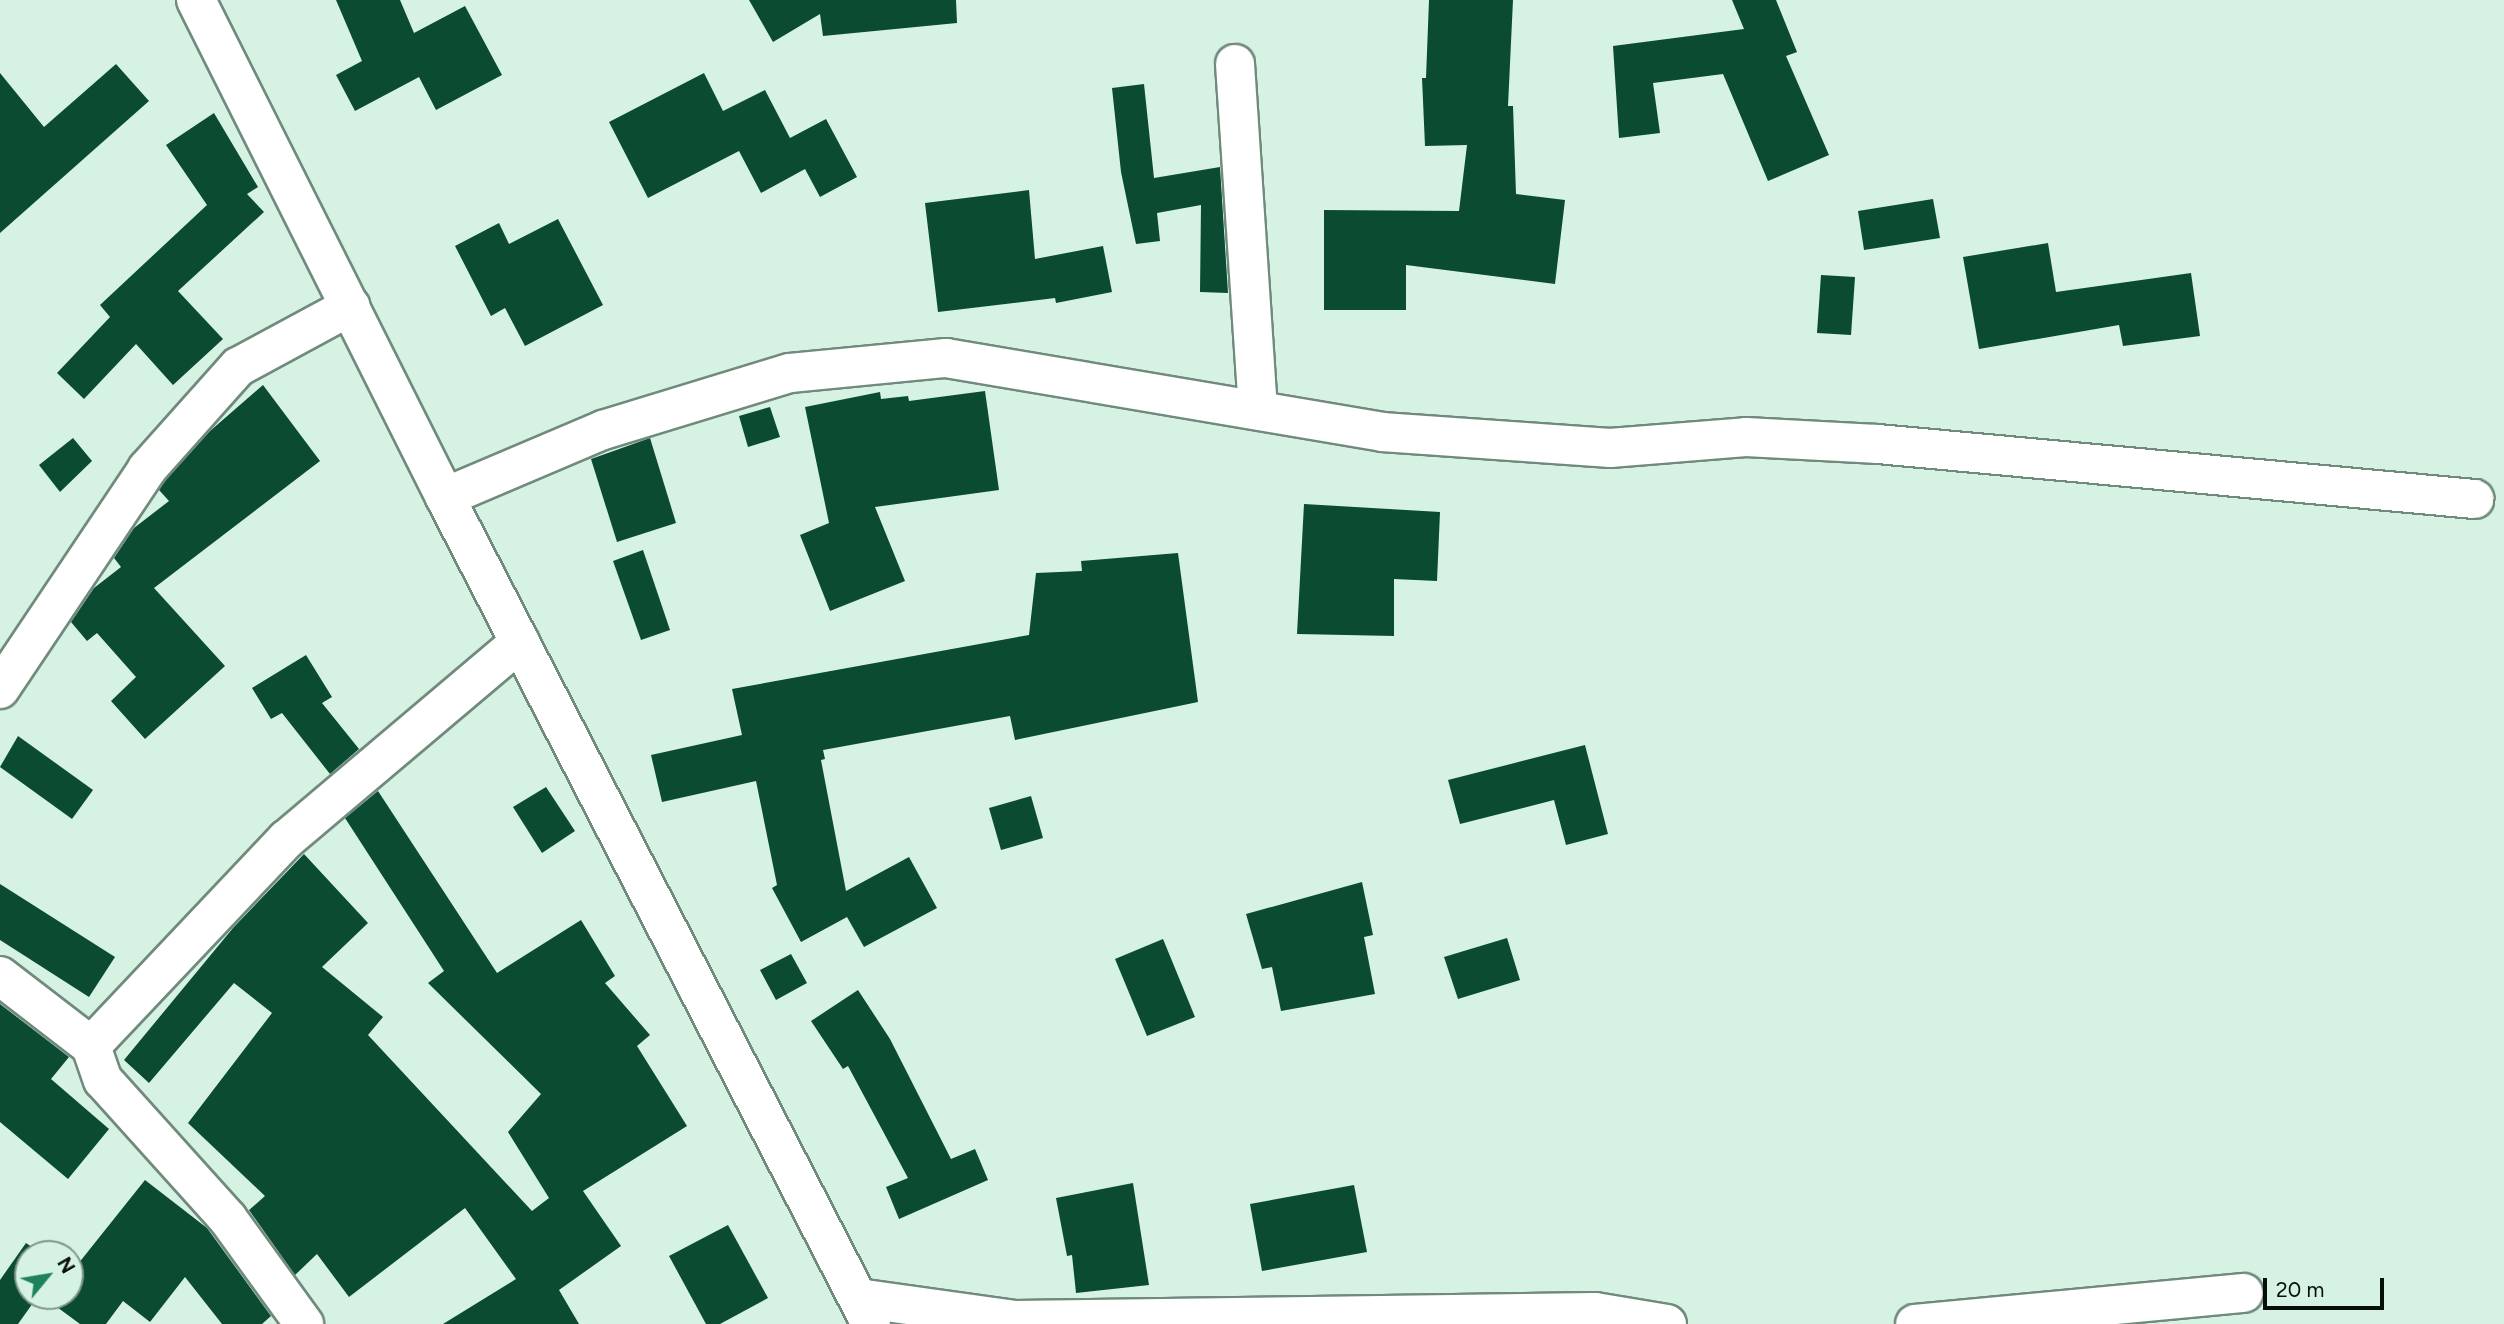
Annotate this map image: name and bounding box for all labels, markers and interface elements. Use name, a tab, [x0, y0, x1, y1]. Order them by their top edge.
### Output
north arrow	[14, 1240, 84, 1310]
text: N	[52, 1253, 80, 1277]
scale bar	[2266, 1264, 2387, 1308]
text: 20 m	[2276, 1277, 2324, 1302]

